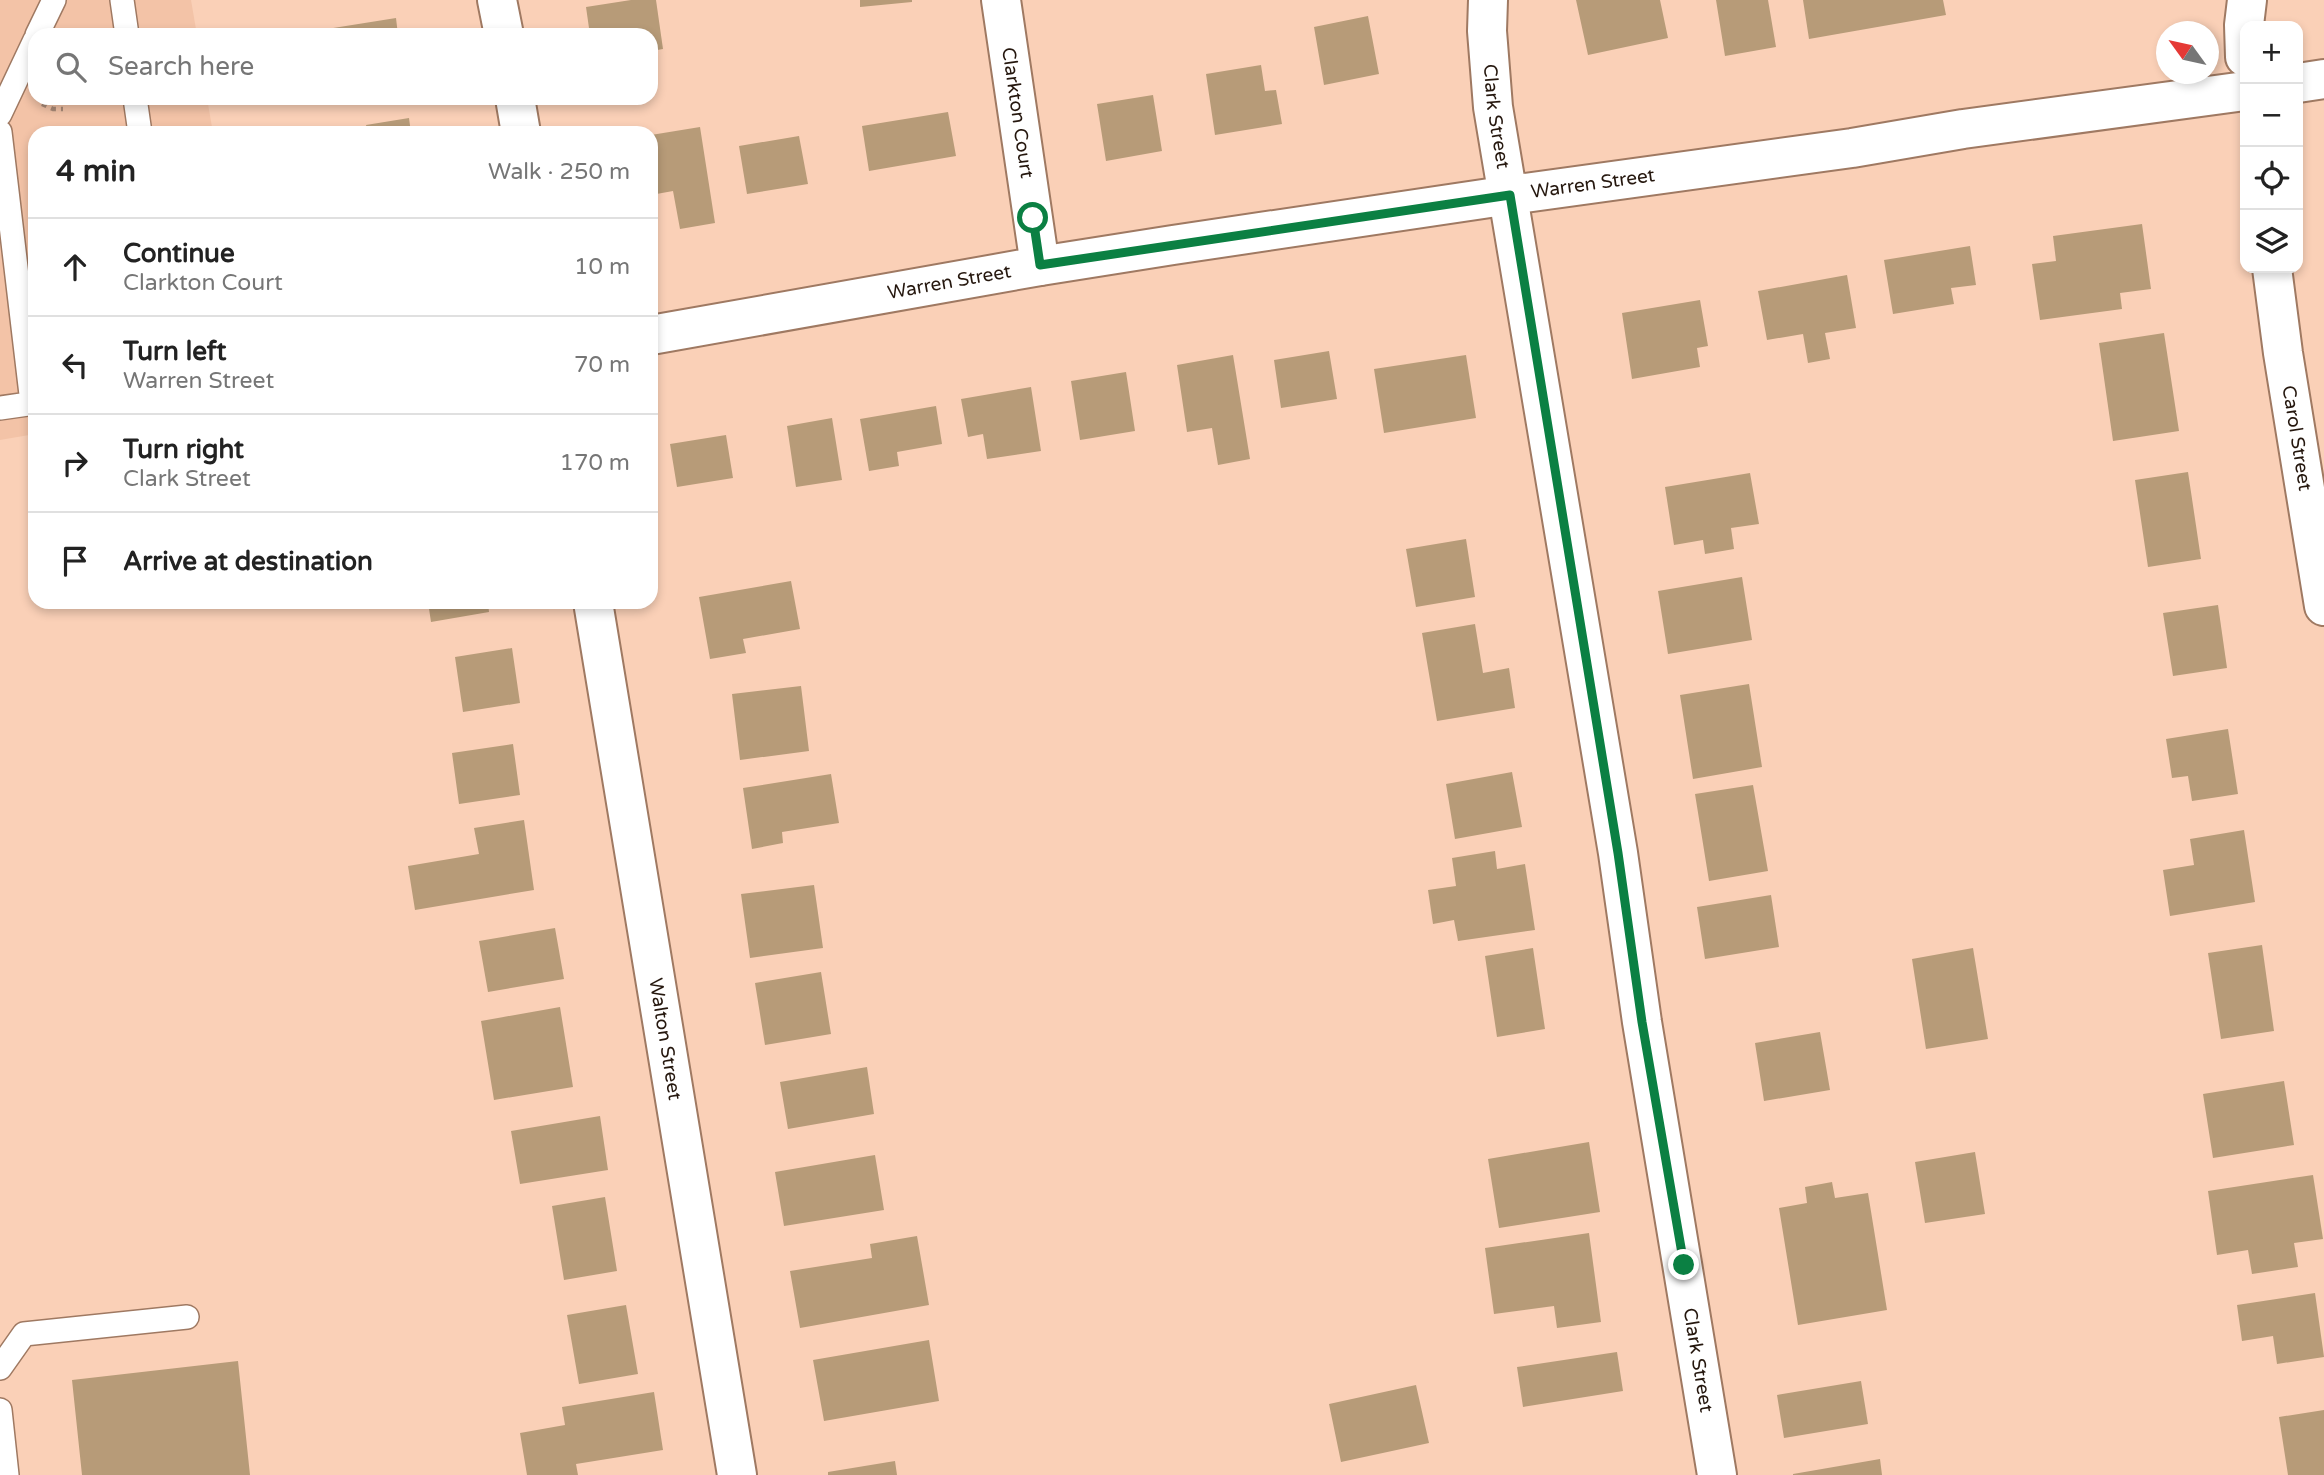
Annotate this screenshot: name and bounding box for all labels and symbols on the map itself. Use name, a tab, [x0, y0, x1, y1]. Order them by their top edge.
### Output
north arrow	[2156, 21, 2219, 84]
street label: Clarkton Court	[997, 46, 1038, 180]
street label: Clark Street	[1479, 63, 1514, 171]
street label: Warren Street	[1529, 164, 1656, 203]
route start	[1017, 202, 1048, 233]
street label: Warren Street	[886, 260, 1013, 304]
street label: Carol Street	[2277, 384, 2316, 493]
street label: Walton Street	[644, 976, 686, 1102]
route end	[1668, 1249, 1699, 1280]
street label: Clark Street	[1678, 1306, 1717, 1414]

